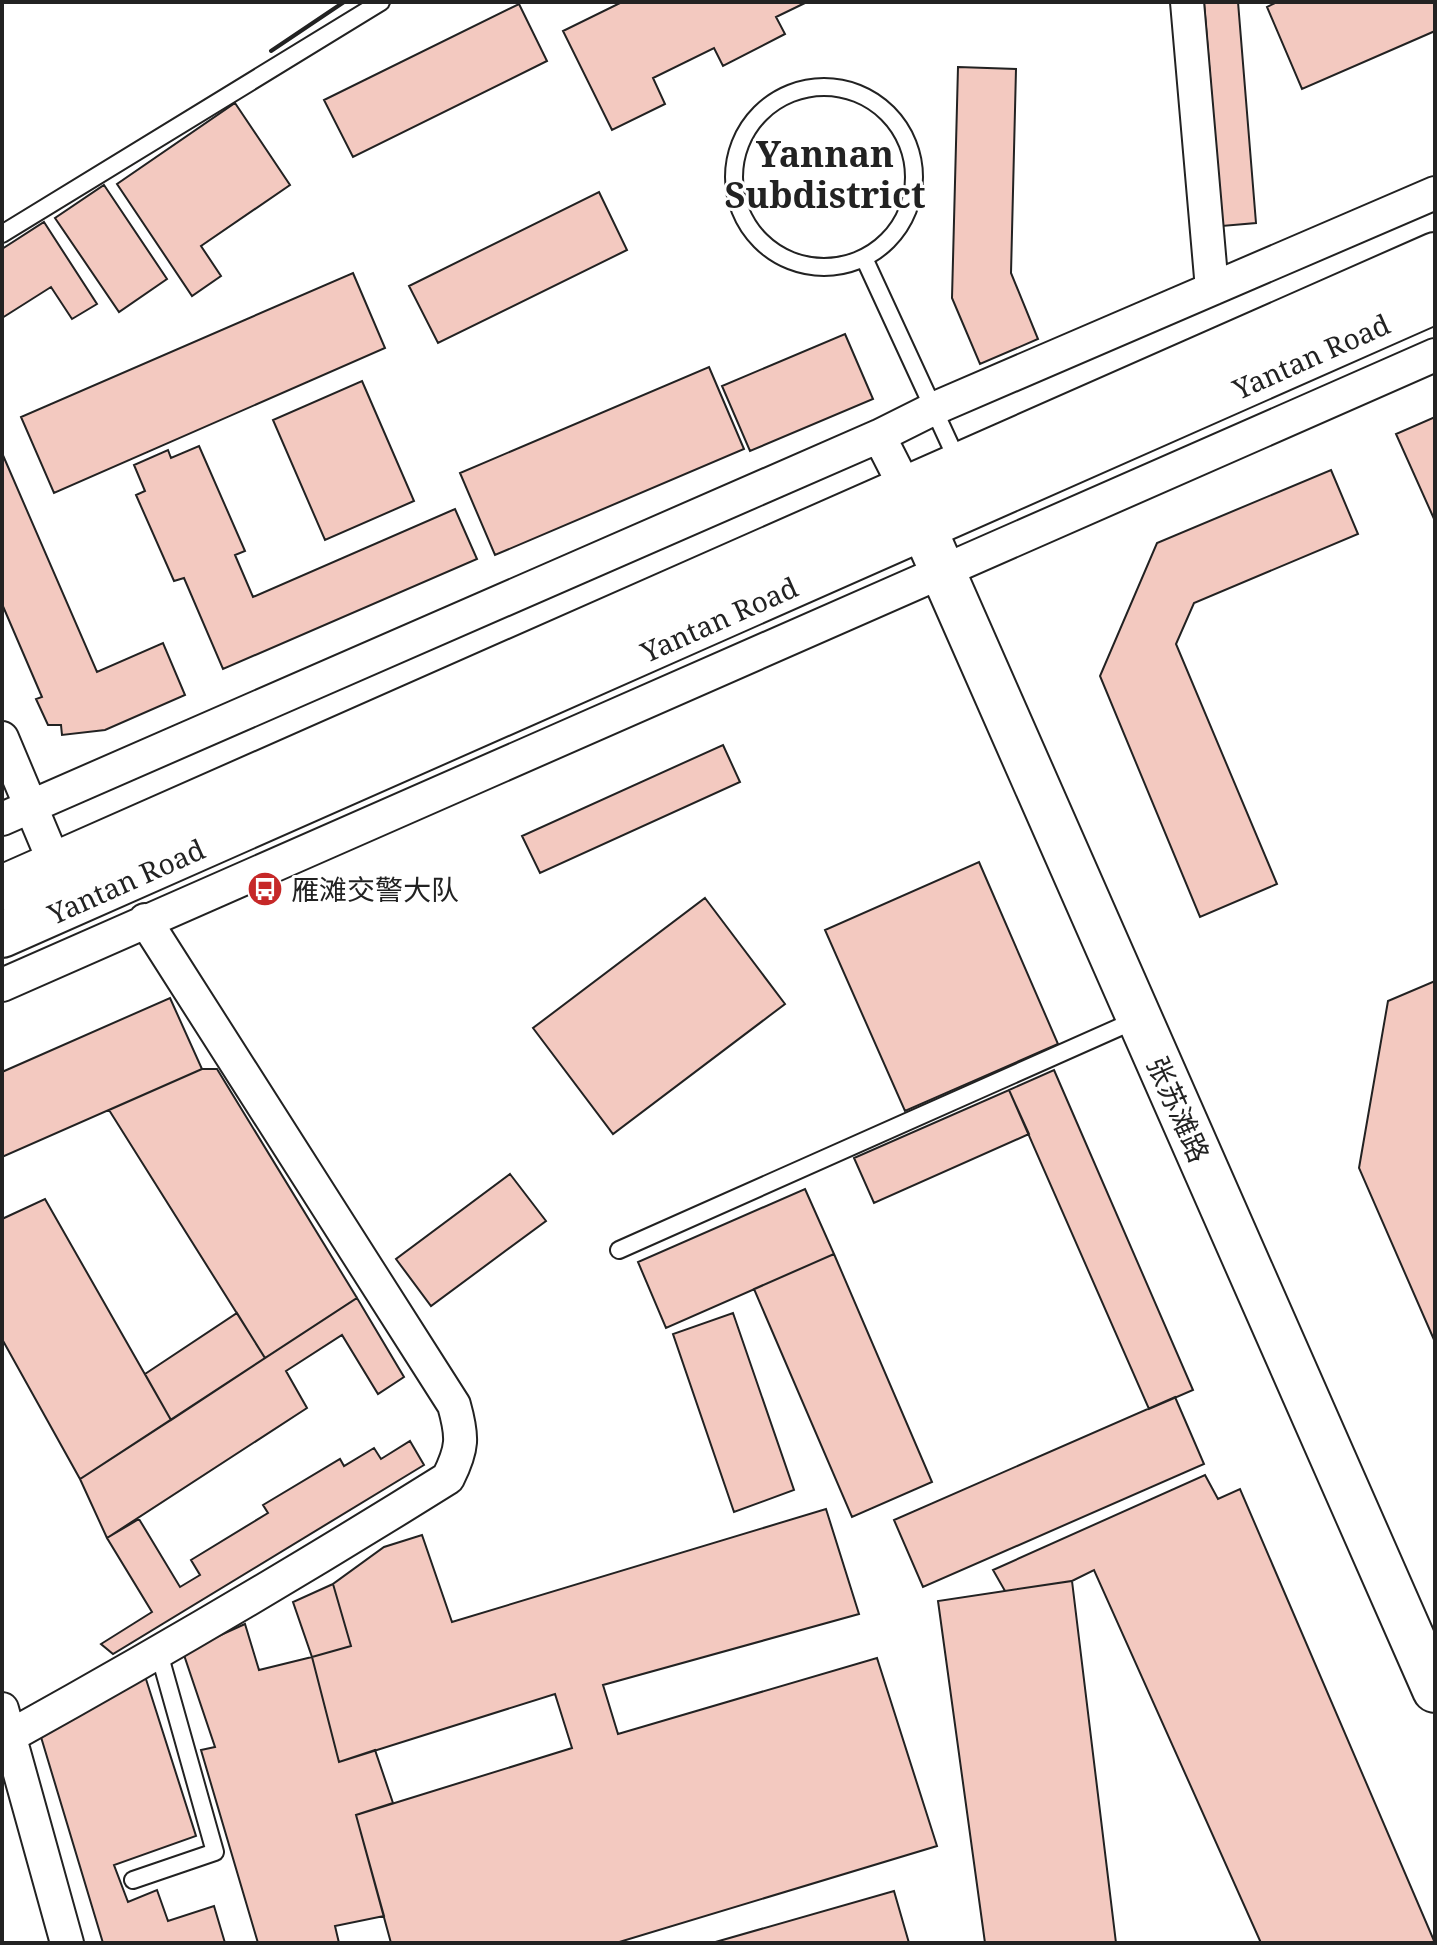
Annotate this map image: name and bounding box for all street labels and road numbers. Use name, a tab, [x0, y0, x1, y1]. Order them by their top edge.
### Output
street label: Yantan Road	[1226, 304, 1396, 408]
street label: Yantan Road	[634, 567, 804, 671]
street label: Yantan Road	[41, 829, 211, 933]
street label: 张苏滩路	[1139, 1050, 1219, 1168]

